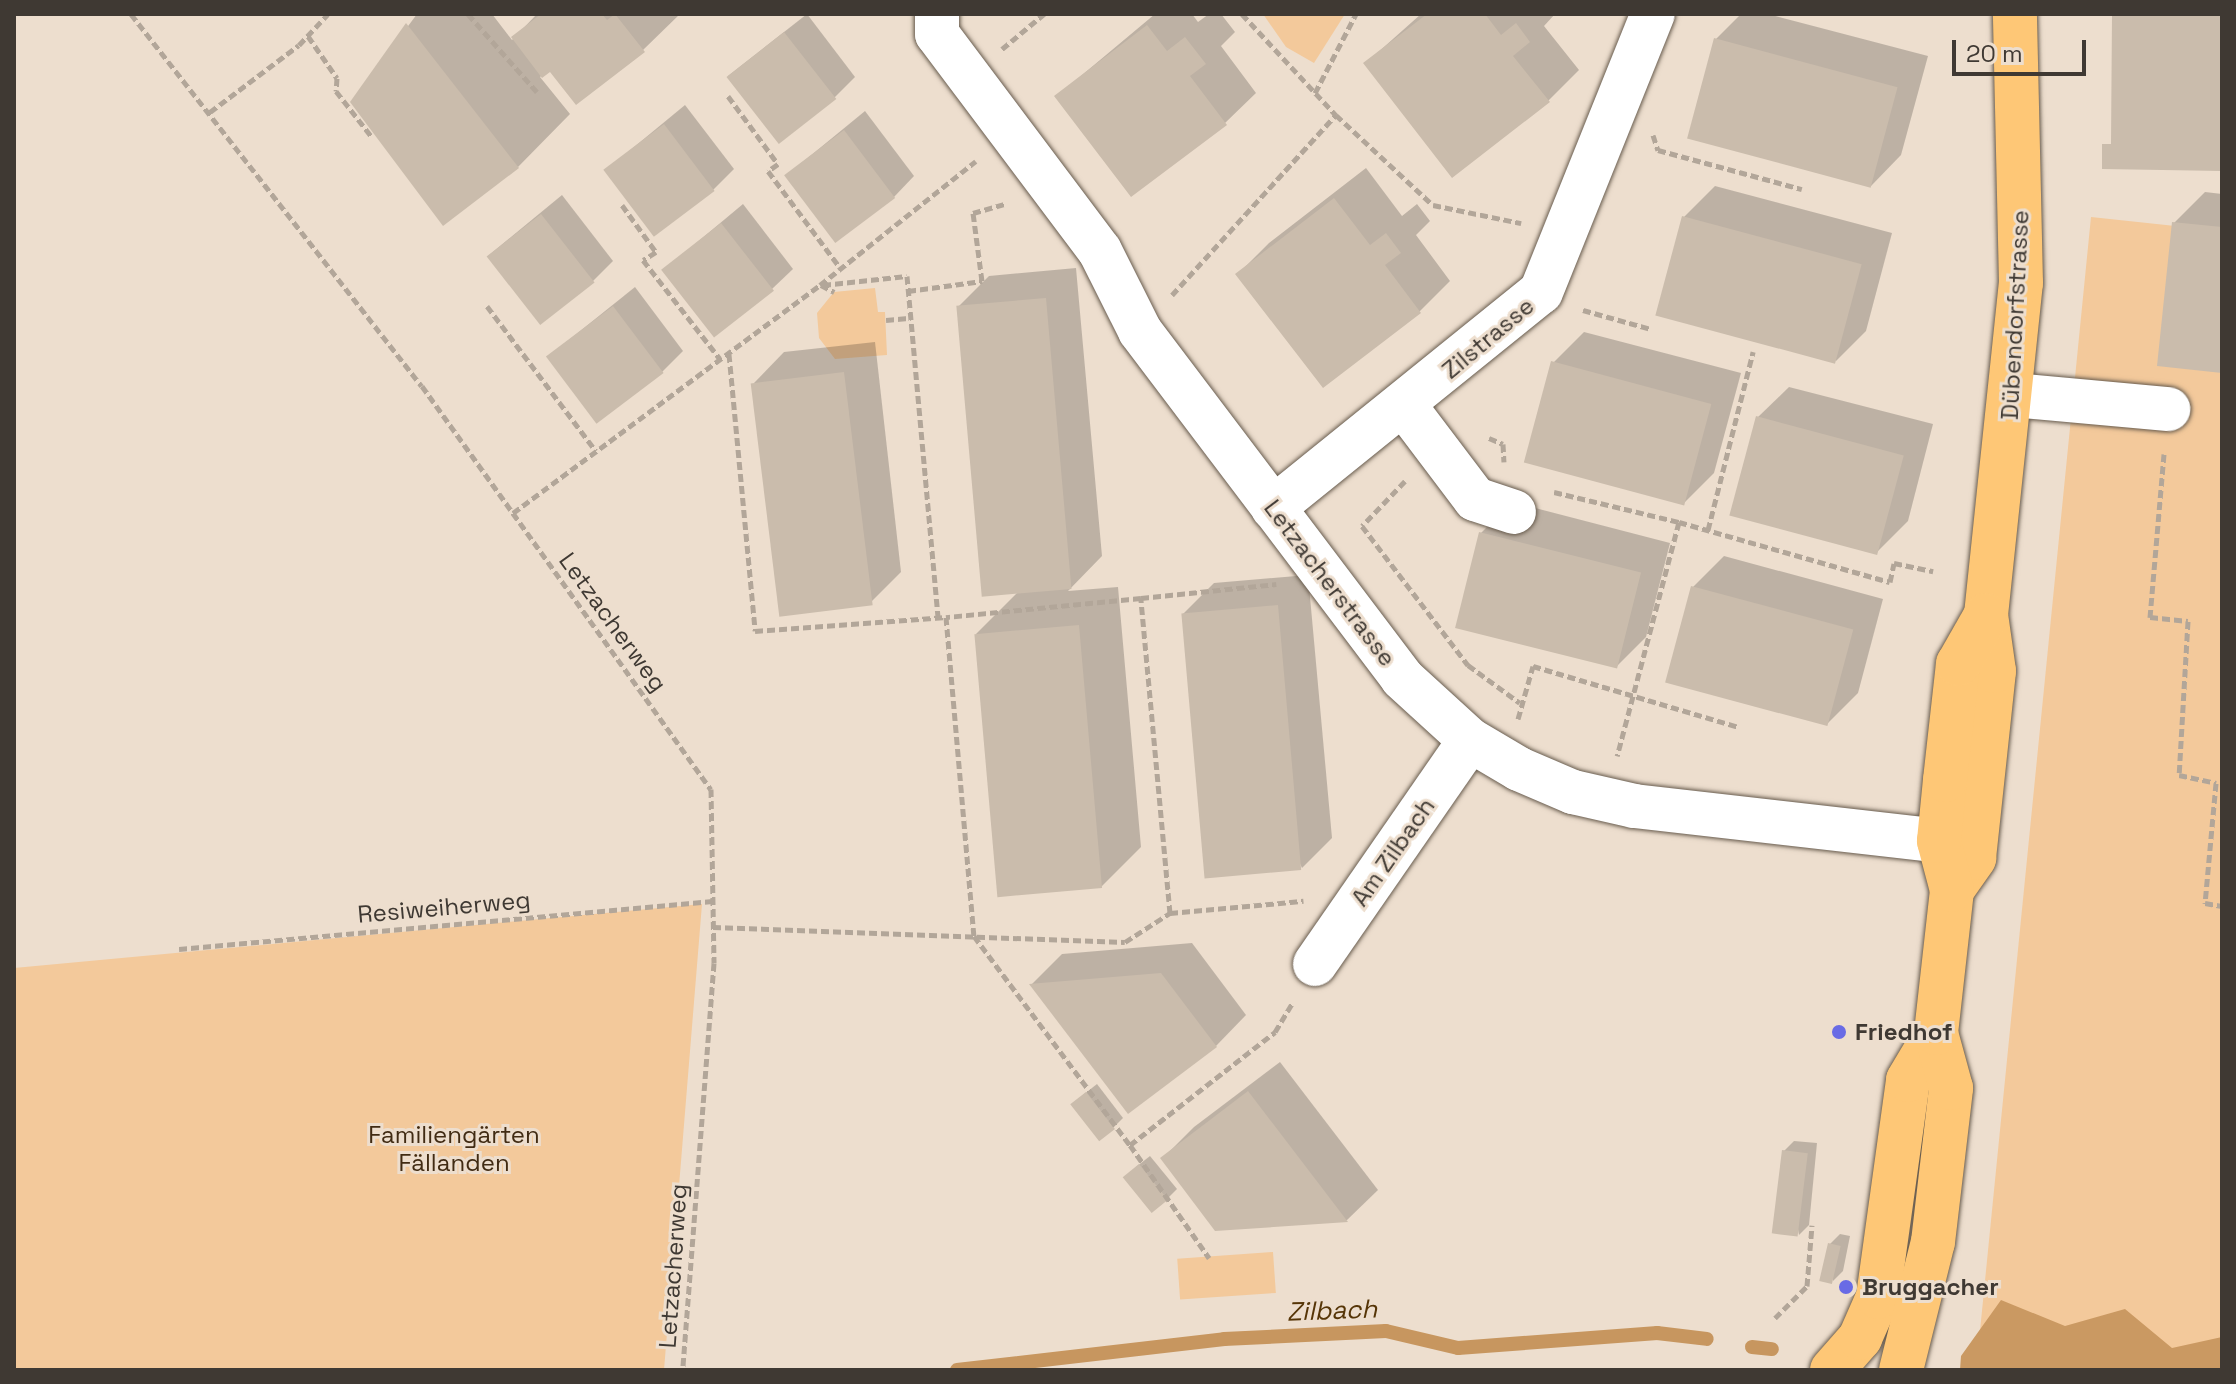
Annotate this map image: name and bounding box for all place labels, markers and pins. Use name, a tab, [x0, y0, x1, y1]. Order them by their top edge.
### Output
place label: Friedhof	[1855, 1018, 1952, 1046]
marker: Friedhof	[1830, 1023, 1848, 1041]
place label: Bruggacher	[1862, 1273, 1999, 1301]
marker: Bruggacher	[1837, 1278, 1855, 1296]

